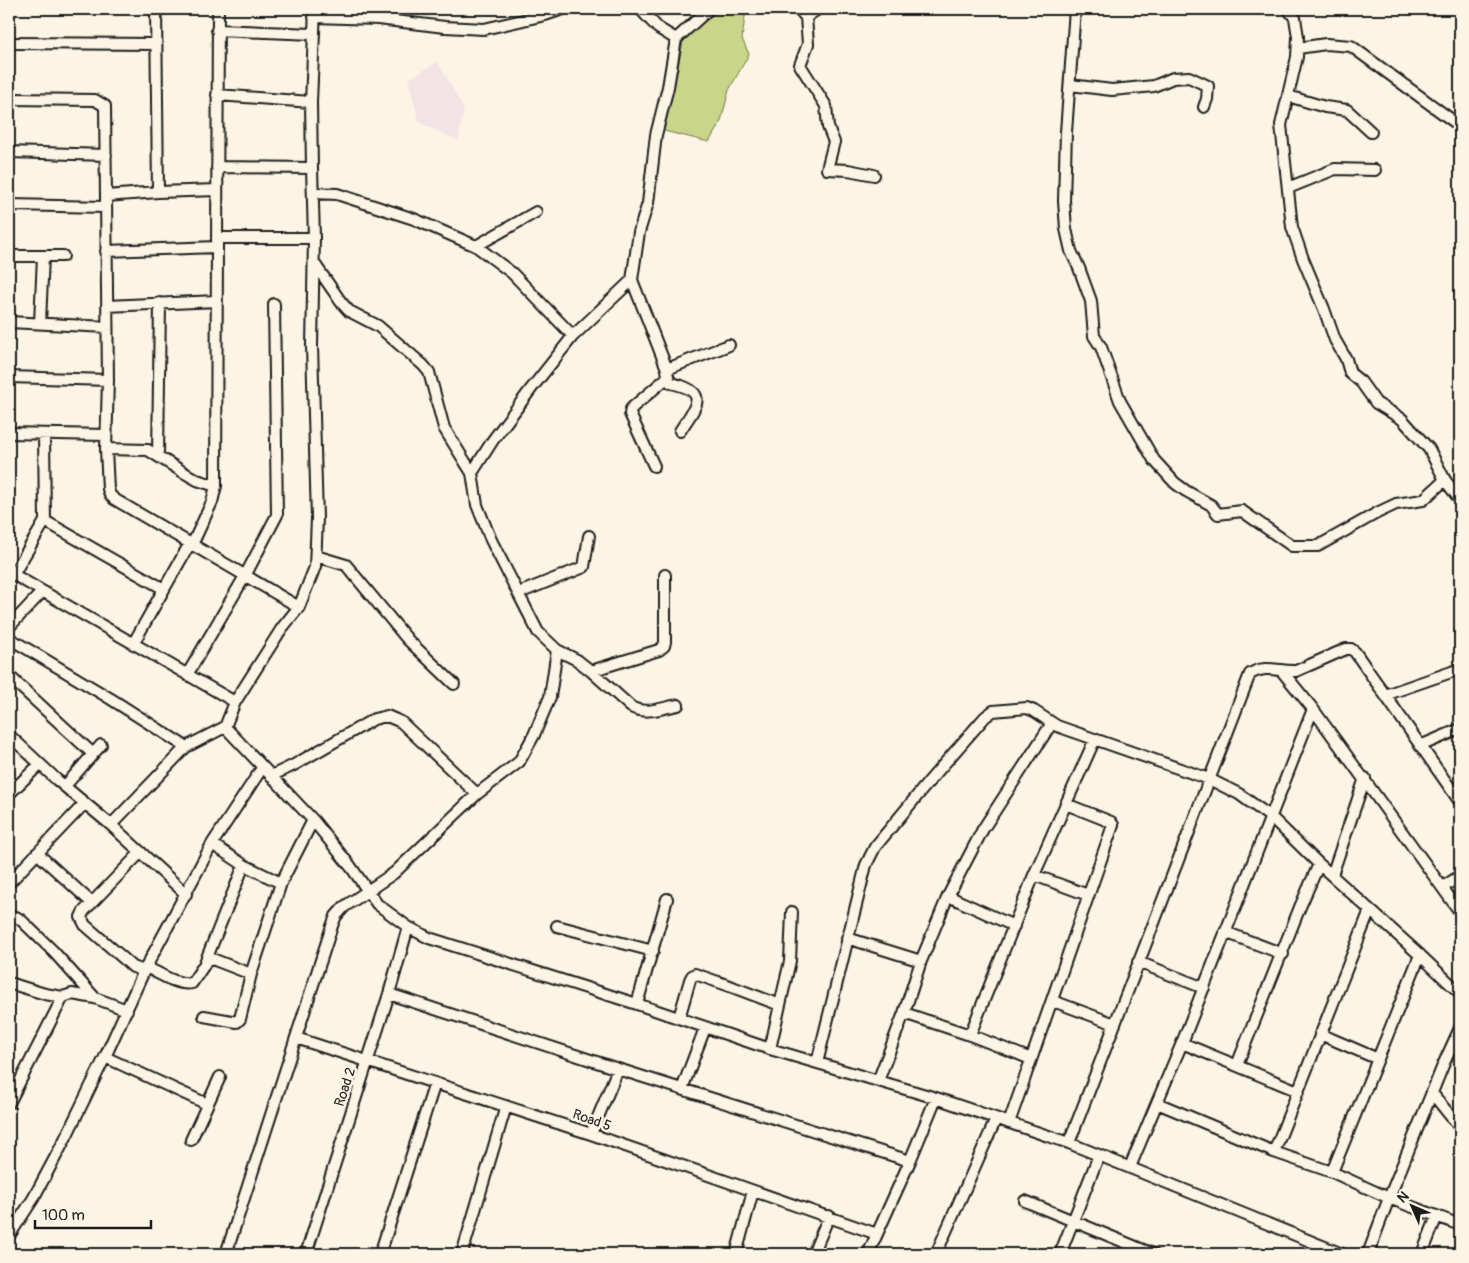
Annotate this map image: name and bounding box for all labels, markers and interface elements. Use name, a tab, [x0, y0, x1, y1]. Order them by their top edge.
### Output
street label: Road 2	[331, 1065, 359, 1109]
street label: Road 5	[570, 1106, 614, 1134]
north arrow	[1386, 1180, 1436, 1230]
text: N	[1394, 1188, 1413, 1207]
scale bar	[35, 1198, 151, 1230]
text: 100 m	[42, 1206, 85, 1225]

